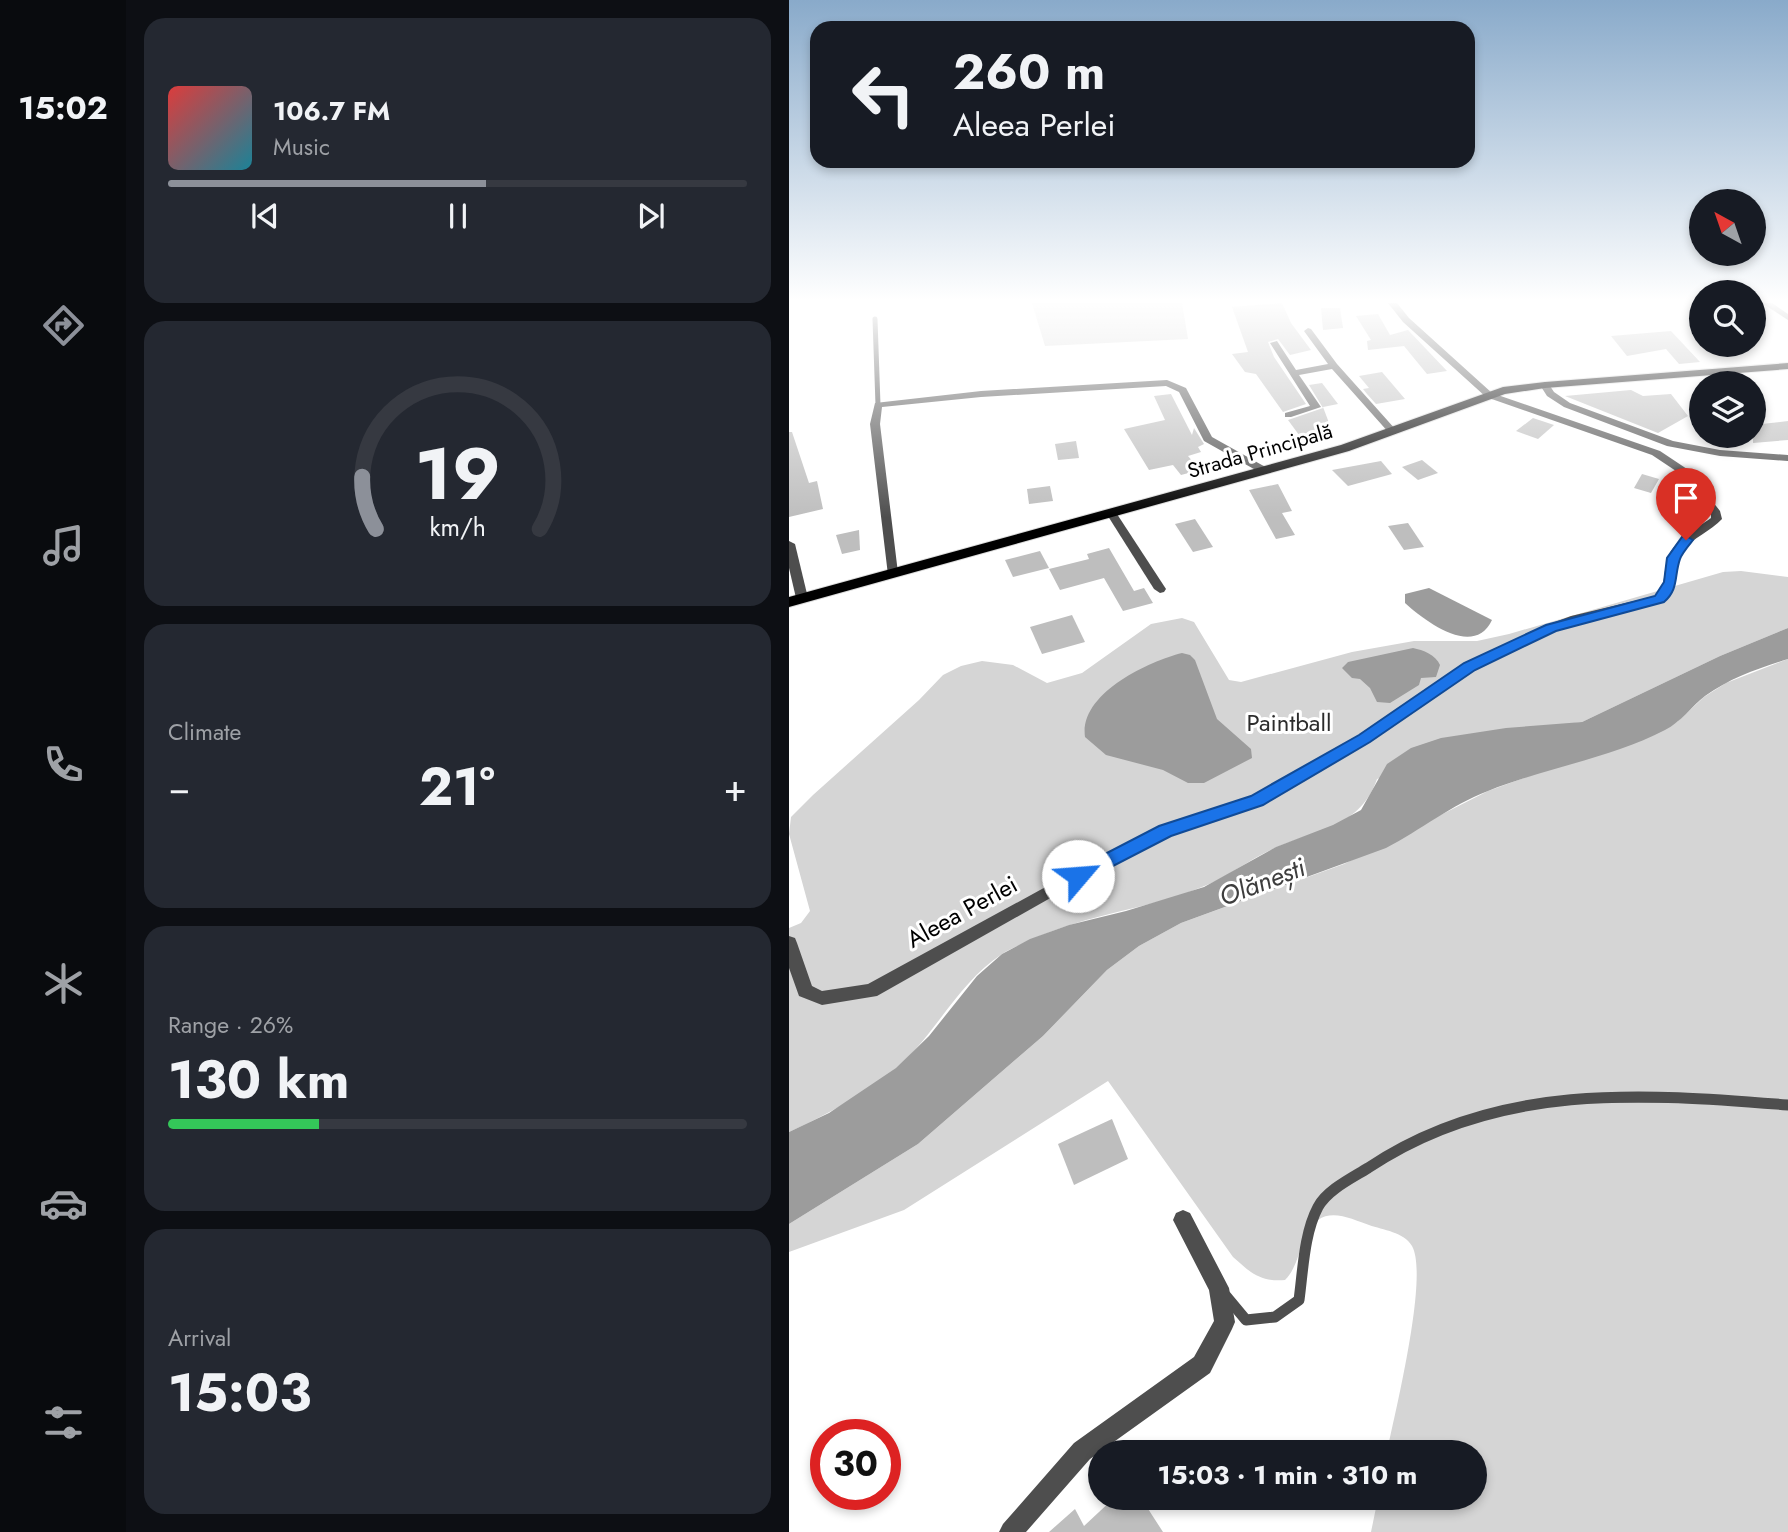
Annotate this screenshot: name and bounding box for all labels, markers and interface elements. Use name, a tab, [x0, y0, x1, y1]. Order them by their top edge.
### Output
text: 260 m	[953, 37, 1105, 107]
icon: left	[838, 49, 929, 140]
text: 15:02	[18, 85, 108, 131]
text: 106.7 FM	[273, 92, 390, 130]
text: Aleea Perlei	[953, 102, 1116, 148]
text: Music	[273, 130, 330, 164]
north arrow	[1689, 189, 1765, 266]
map controls	[1689, 189, 1766, 448]
icon: previous	[246, 197, 284, 235]
icon: pause	[439, 197, 477, 235]
icon: next	[632, 197, 670, 235]
button: search	[1689, 280, 1766, 357]
icon: directions	[39, 301, 88, 350]
button: layers	[1689, 371, 1766, 448]
street label: Strada Principală	[1184, 416, 1336, 486]
text: 19	[415, 422, 500, 527]
pin	[1656, 468, 1716, 540]
icon: arrive	[1667, 479, 1705, 517]
text: km/h	[429, 509, 486, 545]
icon: music	[39, 521, 88, 570]
park label: Paintball	[1247, 705, 1331, 740]
text: Climate	[168, 715, 241, 749]
icon: phone	[39, 740, 88, 789]
text: 21°	[419, 749, 495, 825]
text: −	[168, 760, 190, 815]
text: +	[724, 760, 747, 815]
position arrow	[1041, 839, 1115, 913]
water label: Olănești	[1214, 848, 1311, 916]
street label: Aleea Perlei	[900, 867, 1024, 956]
icon: climate	[39, 959, 88, 1008]
text: Range · 26%	[168, 1008, 293, 1042]
text: 130 km	[168, 1042, 349, 1118]
icon: car	[39, 1179, 88, 1228]
text: Arrival	[168, 1321, 231, 1355]
text: 15:03	[168, 1355, 311, 1431]
icon: filters	[39, 1398, 88, 1447]
speed limit sign: 30	[810, 1419, 901, 1510]
text: 15:03 · 1 min · 310 m	[1158, 1456, 1417, 1494]

